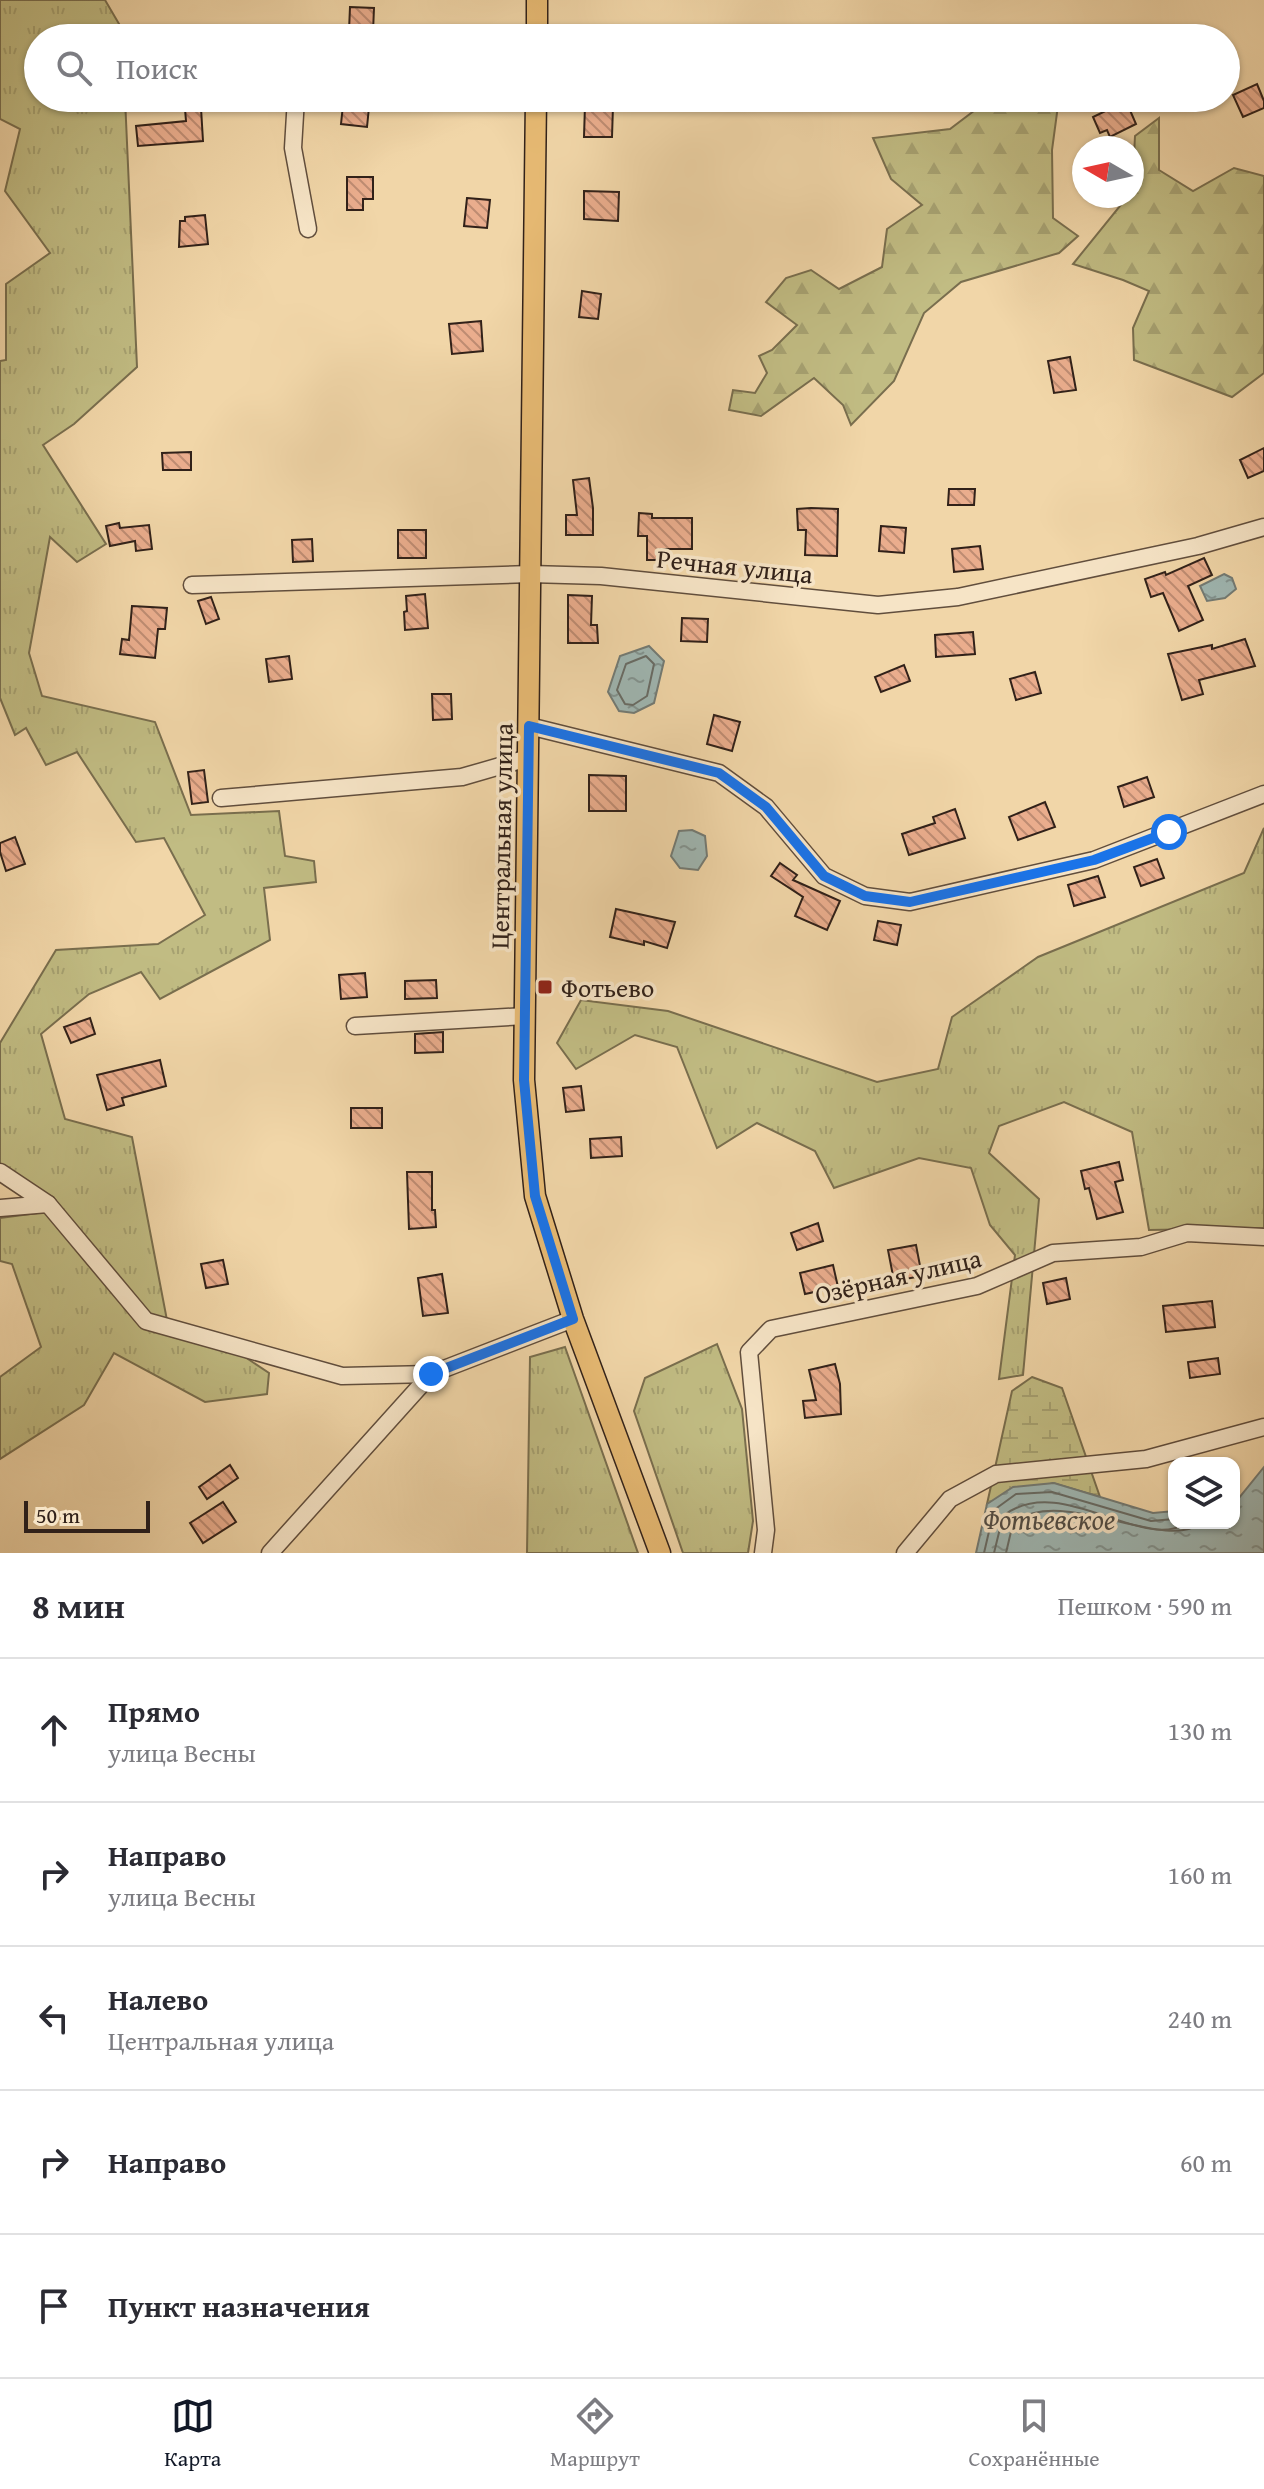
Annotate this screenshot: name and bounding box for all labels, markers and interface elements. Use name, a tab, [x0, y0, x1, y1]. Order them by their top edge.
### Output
search box	[24, 24, 1240, 112]
icon: search	[52, 46, 96, 90]
text: Поиск	[116, 46, 198, 90]
north arrow	[1072, 136, 1144, 208]
street label: Речная улица	[655, 538, 816, 594]
street label: Центральная улица	[480, 722, 522, 949]
route start	[1151, 814, 1187, 850]
place label: Фотьево	[561, 968, 654, 1007]
marker: Фотьево	[536, 978, 554, 996]
street label: Озёрная улица	[811, 1238, 986, 1314]
route end	[413, 1356, 449, 1392]
map controls	[1168, 1457, 1240, 1529]
button: layers	[1168, 1457, 1240, 1529]
scale bar	[24, 1497, 150, 1533]
water label: Фотьевское	[983, 1498, 1115, 1539]
text: 50 m	[36, 1499, 80, 1531]
text: 8 мин	[32, 1581, 125, 1630]
text: Пешком · 590 m	[1058, 1586, 1232, 1625]
text: Прямо	[108, 1689, 200, 1733]
icon: ahead	[32, 1708, 76, 1752]
text: 130 m	[1167, 1711, 1232, 1750]
text: улица Весны	[108, 1733, 256, 1772]
text: Направо	[108, 1833, 226, 1877]
icon: right	[32, 1852, 76, 1896]
text: 160 m	[1167, 1855, 1232, 1894]
text: улица Весны	[108, 1877, 256, 1916]
text: Налево	[108, 1977, 208, 2021]
icon: left	[32, 1996, 76, 2040]
text: 240 m	[1167, 1999, 1232, 2038]
text: Центральная улица	[108, 2021, 334, 2060]
icon: right	[32, 2140, 76, 2184]
text: Направо	[108, 2140, 226, 2184]
text: 60 m	[1180, 2143, 1232, 2182]
icon: arrive	[32, 2284, 76, 2328]
text: Пункт назначения	[108, 2284, 370, 2328]
tab: Карта	[164, 2394, 221, 2474]
tab: Маршрут	[550, 2394, 640, 2474]
tab: Сохранённые	[969, 2394, 1100, 2474]

